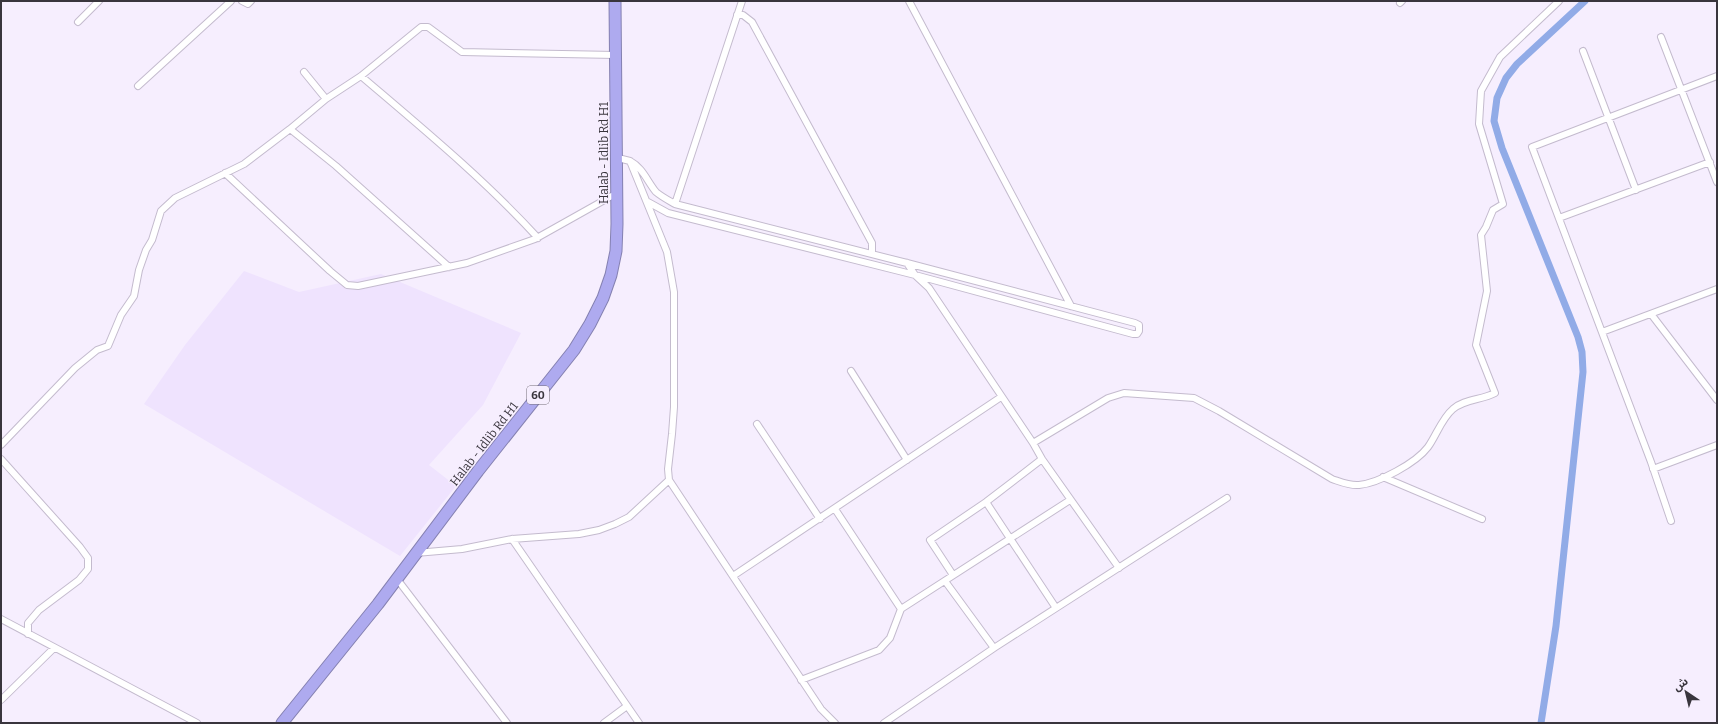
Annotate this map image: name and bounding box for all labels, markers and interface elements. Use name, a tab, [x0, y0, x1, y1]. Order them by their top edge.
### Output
street label: Halab - Idlib Rd H1	[597, 102, 611, 204]
road number: 60	[527, 386, 549, 404]
street label: Halab - Idlib Rd H1	[447, 399, 521, 489]
north arrow	[1666, 672, 1706, 712]
text: ش	[1671, 675, 1690, 694]

